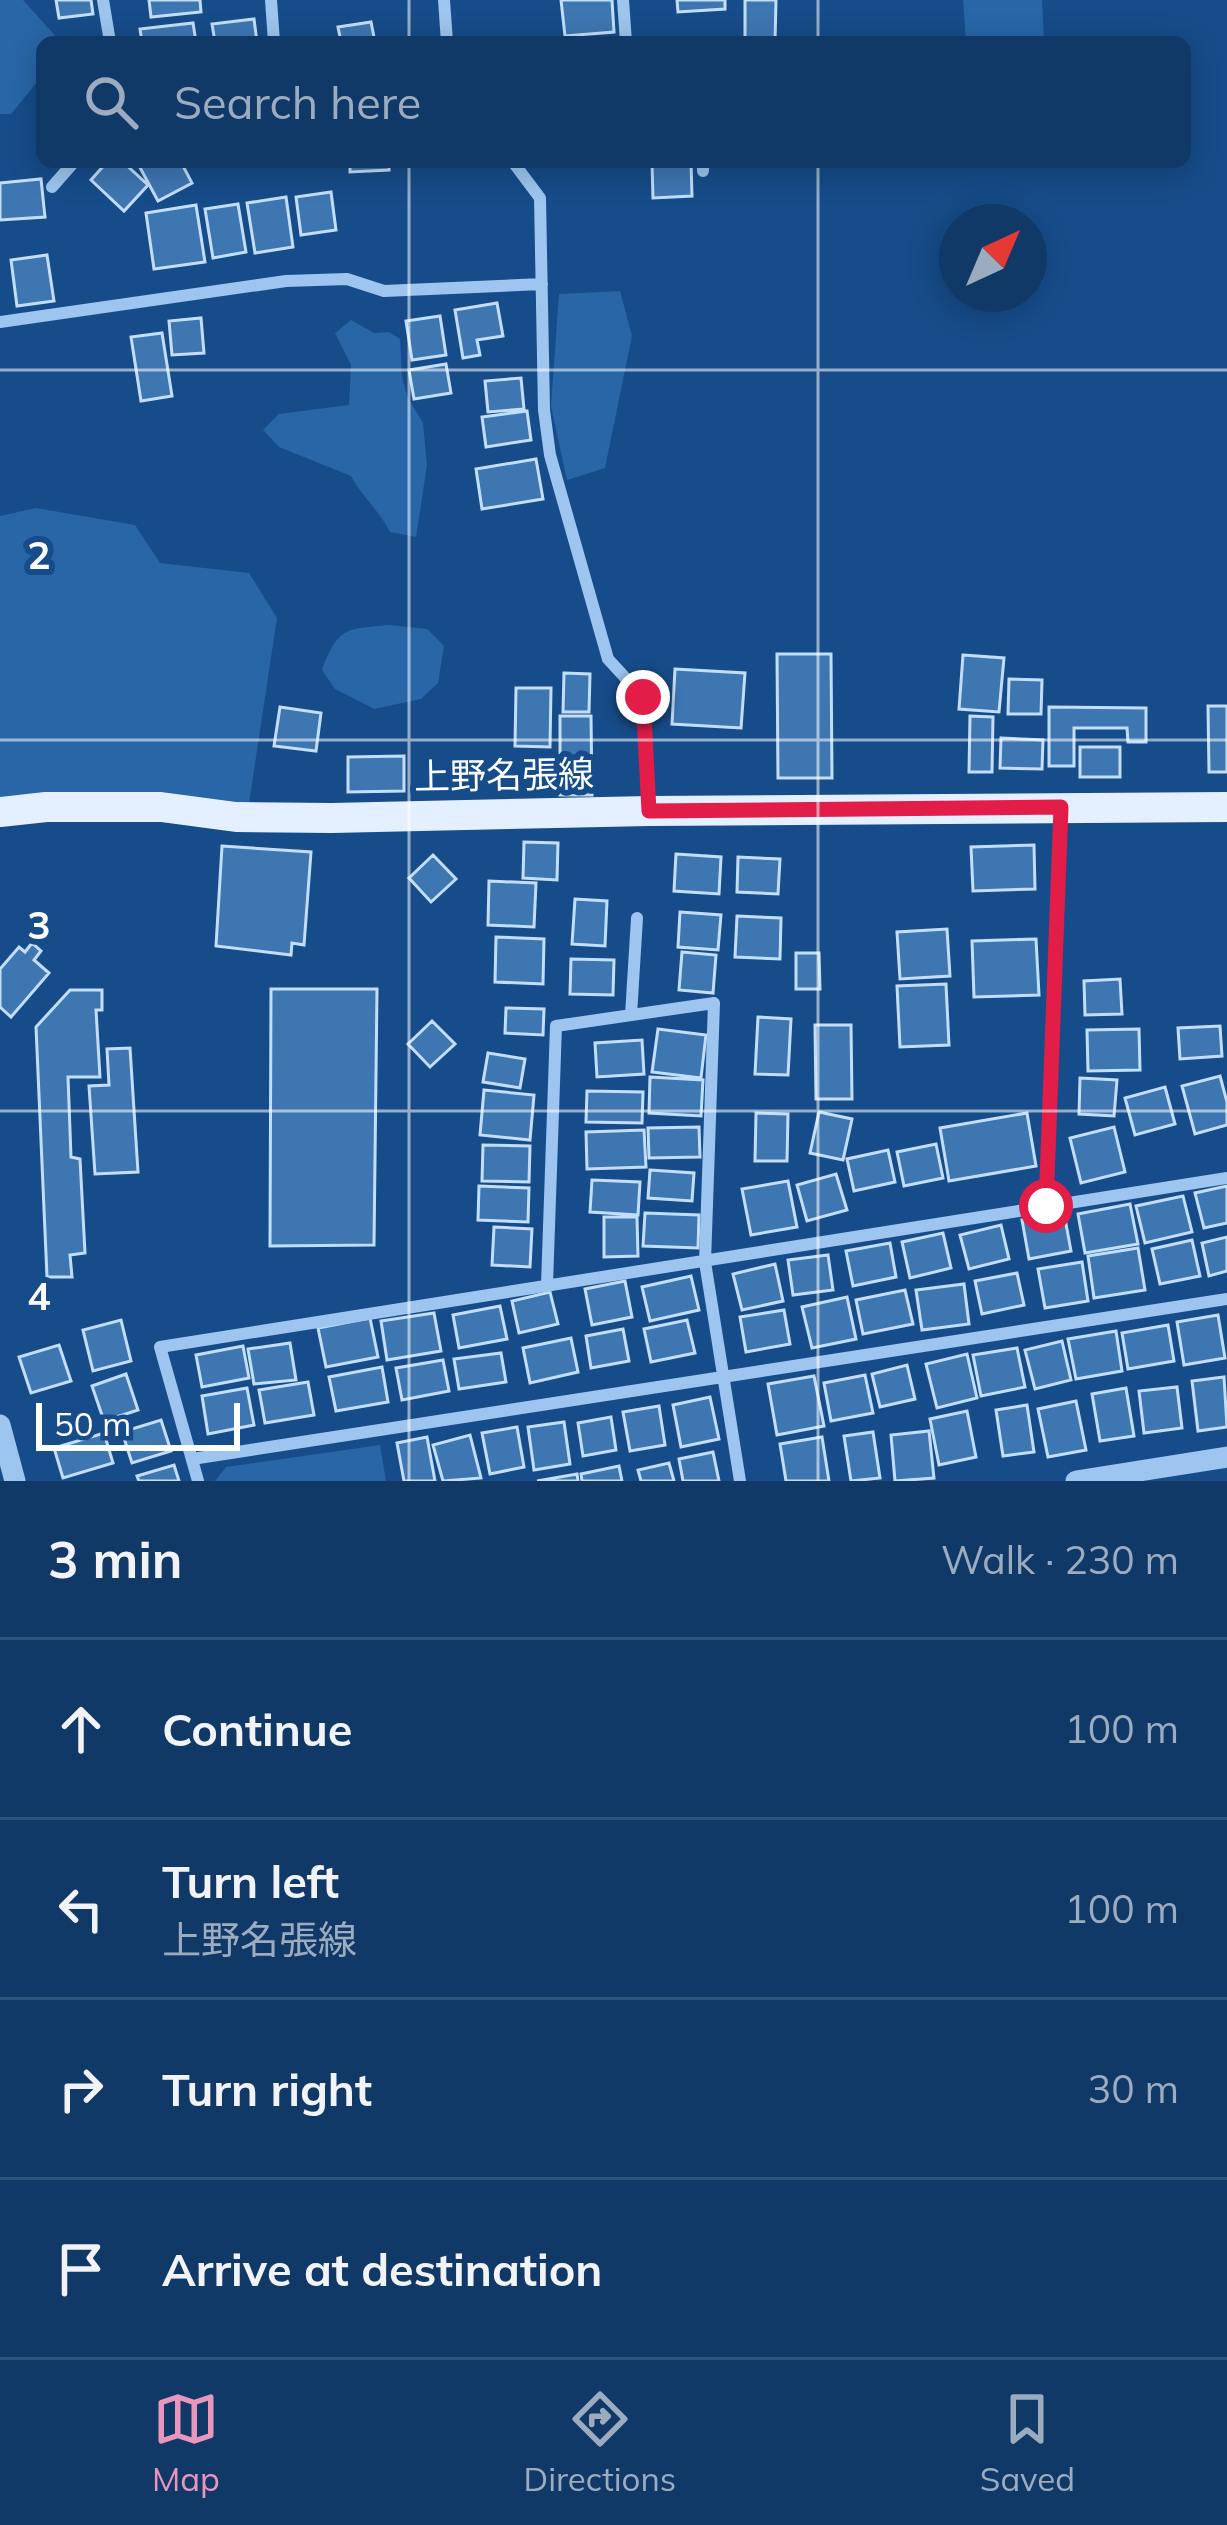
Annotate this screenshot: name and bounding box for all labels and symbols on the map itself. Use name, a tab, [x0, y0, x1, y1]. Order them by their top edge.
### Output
north arrow	[939, 204, 1047, 312]
text: 2	[27, 530, 51, 579]
route end	[616, 670, 670, 724]
street label: 上野名張線	[414, 750, 594, 799]
text: 3	[27, 900, 51, 949]
route start	[1019, 1179, 1073, 1233]
text: 4	[27, 1271, 51, 1320]
scale bar	[36, 1397, 240, 1450]

